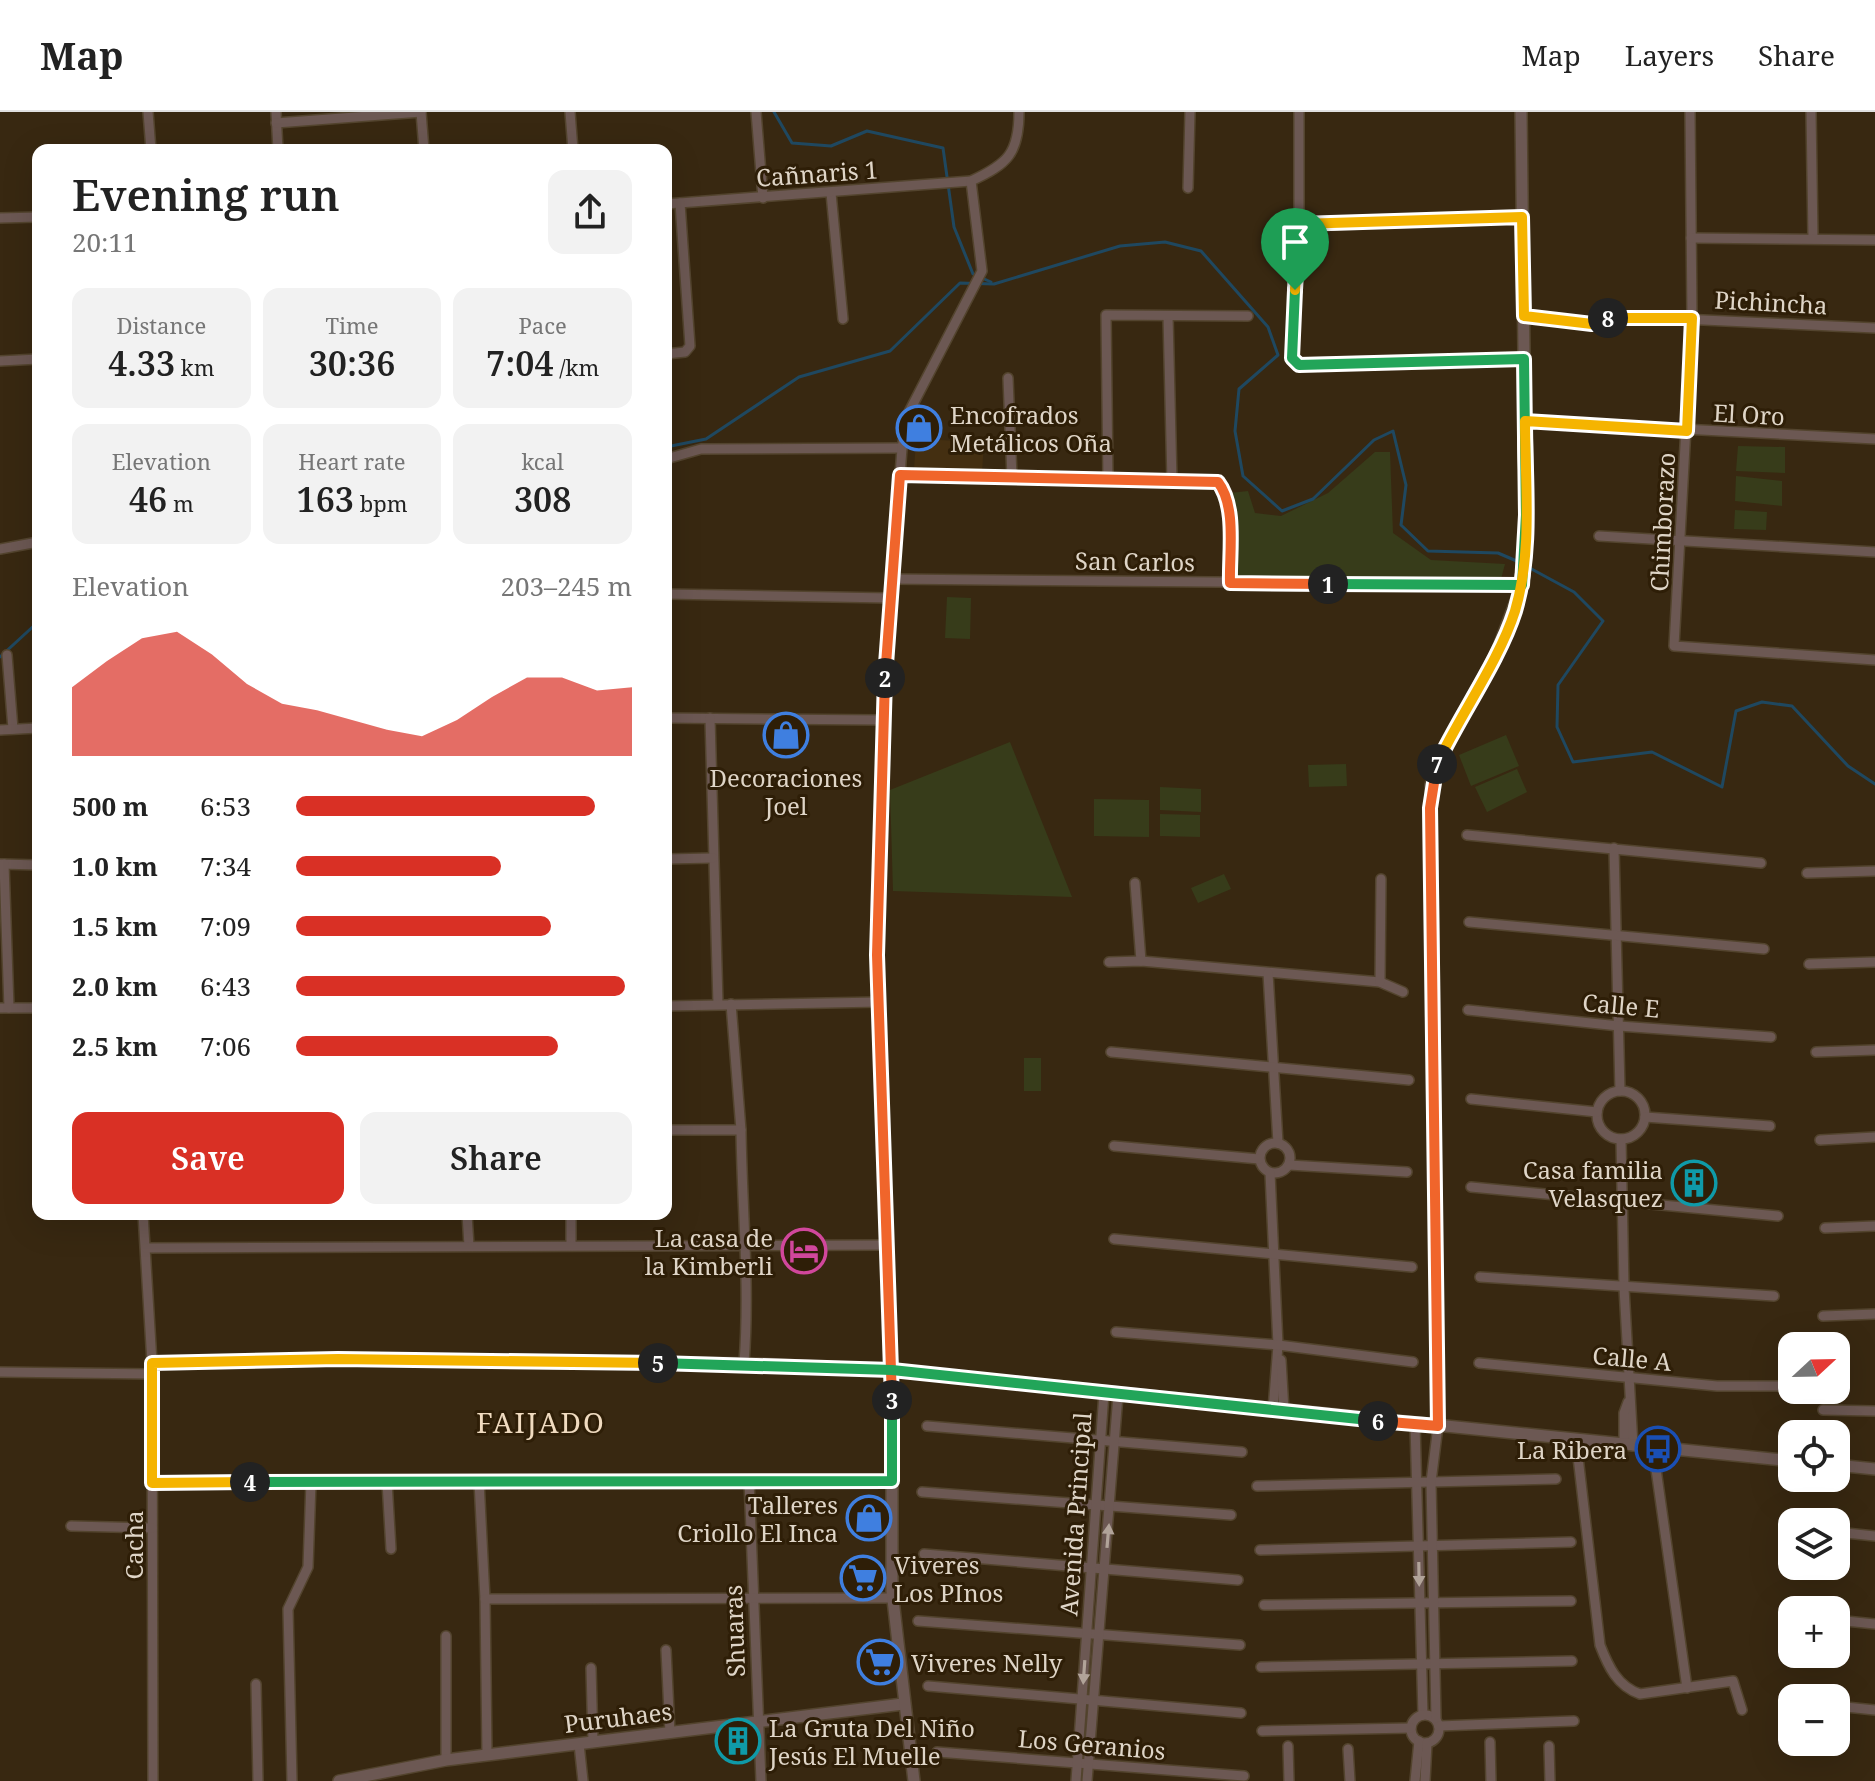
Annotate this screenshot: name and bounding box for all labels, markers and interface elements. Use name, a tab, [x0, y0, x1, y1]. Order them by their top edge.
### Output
text: Map	[40, 29, 124, 81]
text: Map	[1522, 36, 1581, 74]
text: Layers	[1625, 36, 1714, 74]
text: Share	[1758, 36, 1835, 74]
street label: Cañnaris 1	[755, 152, 879, 194]
text: Evening run	[72, 164, 340, 224]
button: share	[548, 170, 632, 254]
pin	[1261, 208, 1329, 290]
icon: arrive	[1273, 220, 1317, 264]
text: 20:11	[72, 224, 138, 260]
street label: Pichincha	[1714, 283, 1828, 321]
pin: 8	[1588, 298, 1628, 338]
text: 8	[1602, 303, 1614, 333]
text: Distance	[116, 310, 206, 340]
text: Time	[325, 310, 379, 340]
text: Pace	[519, 310, 567, 340]
text: 4.33	[108, 340, 175, 386]
text: 30:36	[309, 340, 395, 386]
text: 7:04	[486, 340, 554, 386]
text: km	[175, 352, 214, 382]
text: /km	[554, 352, 599, 382]
street label: El Oro	[1712, 396, 1786, 432]
place label: Encofrados Metálicos Oña	[950, 398, 1112, 459]
shop icon: Encofrados Metálicos Oña	[895, 404, 943, 452]
text: Elevation	[112, 446, 211, 476]
text: Heart rate	[298, 446, 406, 476]
text: kcal	[521, 446, 564, 476]
street label: Chimborazo	[1642, 452, 1682, 592]
text: 46	[129, 476, 167, 522]
text: 163	[297, 476, 354, 522]
text: 308	[514, 476, 571, 522]
text: m	[167, 488, 194, 518]
text: bpm	[354, 488, 407, 518]
street label: San Carlos	[1075, 543, 1195, 579]
pin: 1	[1308, 564, 1348, 604]
text: Elevation	[72, 568, 189, 604]
text: 203–245 m	[500, 568, 632, 604]
text: 1	[1322, 569, 1334, 599]
pin: 2	[865, 658, 905, 698]
text: 2	[879, 663, 891, 693]
shop icon: Decoraciones Joel	[762, 711, 810, 759]
pin: 7	[1417, 744, 1457, 784]
text: 7	[1431, 749, 1443, 779]
place label: Decoraciones Joel	[710, 761, 862, 822]
text: 500 m	[72, 788, 148, 824]
text: 6:53	[200, 788, 251, 824]
text: 1.0 km	[72, 848, 158, 884]
text: 7:34	[200, 848, 251, 884]
text: 1.5 km	[72, 908, 158, 944]
text: 7:09	[200, 908, 251, 944]
text: 2.0 km	[72, 968, 158, 1004]
text: 6:43	[200, 968, 251, 1004]
street label: Calle E	[1581, 985, 1661, 1025]
text: 2.5 km	[72, 1028, 158, 1064]
text: 7:06	[200, 1028, 251, 1064]
button: Save	[72, 1112, 344, 1204]
button: Share	[360, 1112, 632, 1204]
place label: Casa familia Velasquez	[1523, 1153, 1663, 1214]
building icon: Casa familia Velasquez	[1670, 1159, 1718, 1207]
place label: La casa de la Kimberli	[645, 1221, 773, 1282]
hotel icon: La casa de la Kimberli	[780, 1227, 828, 1275]
north arrow	[1778, 1332, 1850, 1404]
map controls	[1778, 1332, 1850, 1756]
street label: Calle A	[1591, 1338, 1673, 1378]
pin: 5	[638, 1343, 678, 1383]
text: 5	[652, 1348, 664, 1378]
pin: 3	[872, 1380, 912, 1420]
text: 3	[886, 1385, 898, 1415]
pin: 6	[1358, 1401, 1398, 1441]
district label: FAIJADO	[476, 1403, 606, 1441]
text: 6	[1372, 1406, 1384, 1436]
street label: Avenida Principal	[1051, 1411, 1099, 1617]
button: locate	[1778, 1420, 1850, 1492]
bus stop icon: La Ribera	[1634, 1425, 1682, 1473]
place label: La Ribera	[1517, 1433, 1627, 1466]
pin: 4	[230, 1462, 270, 1502]
text: 4	[244, 1467, 256, 1497]
place label: Talleres Criollo El Inca	[677, 1488, 838, 1549]
shop icon: Talleres Criollo El Inca	[845, 1494, 893, 1542]
button: layers	[1778, 1508, 1850, 1580]
street label: Cacha	[117, 1511, 150, 1579]
one-way arrow	[1102, 1523, 1115, 1548]
place label: Viveres Los PInos	[894, 1548, 1003, 1609]
supermarket icon: Viveres Los PInos	[839, 1554, 887, 1602]
one-way arrow	[1413, 1562, 1425, 1587]
street label: Shuaras	[716, 1584, 752, 1678]
button: +	[1778, 1596, 1850, 1668]
supermarket icon: Viveres Nelly	[856, 1638, 904, 1686]
place label: Viveres Nelly	[911, 1646, 1063, 1679]
one-way arrow	[1077, 1660, 1090, 1685]
button: −	[1778, 1684, 1850, 1756]
street label: Puruhaes	[562, 1694, 674, 1740]
place label: La Gruta Del Niño Jesús El Muelle	[768, 1711, 975, 1772]
building icon: La Gruta Del Niño Jesús El Muelle	[714, 1717, 762, 1765]
street label: Los Geranios	[1017, 1721, 1167, 1767]

